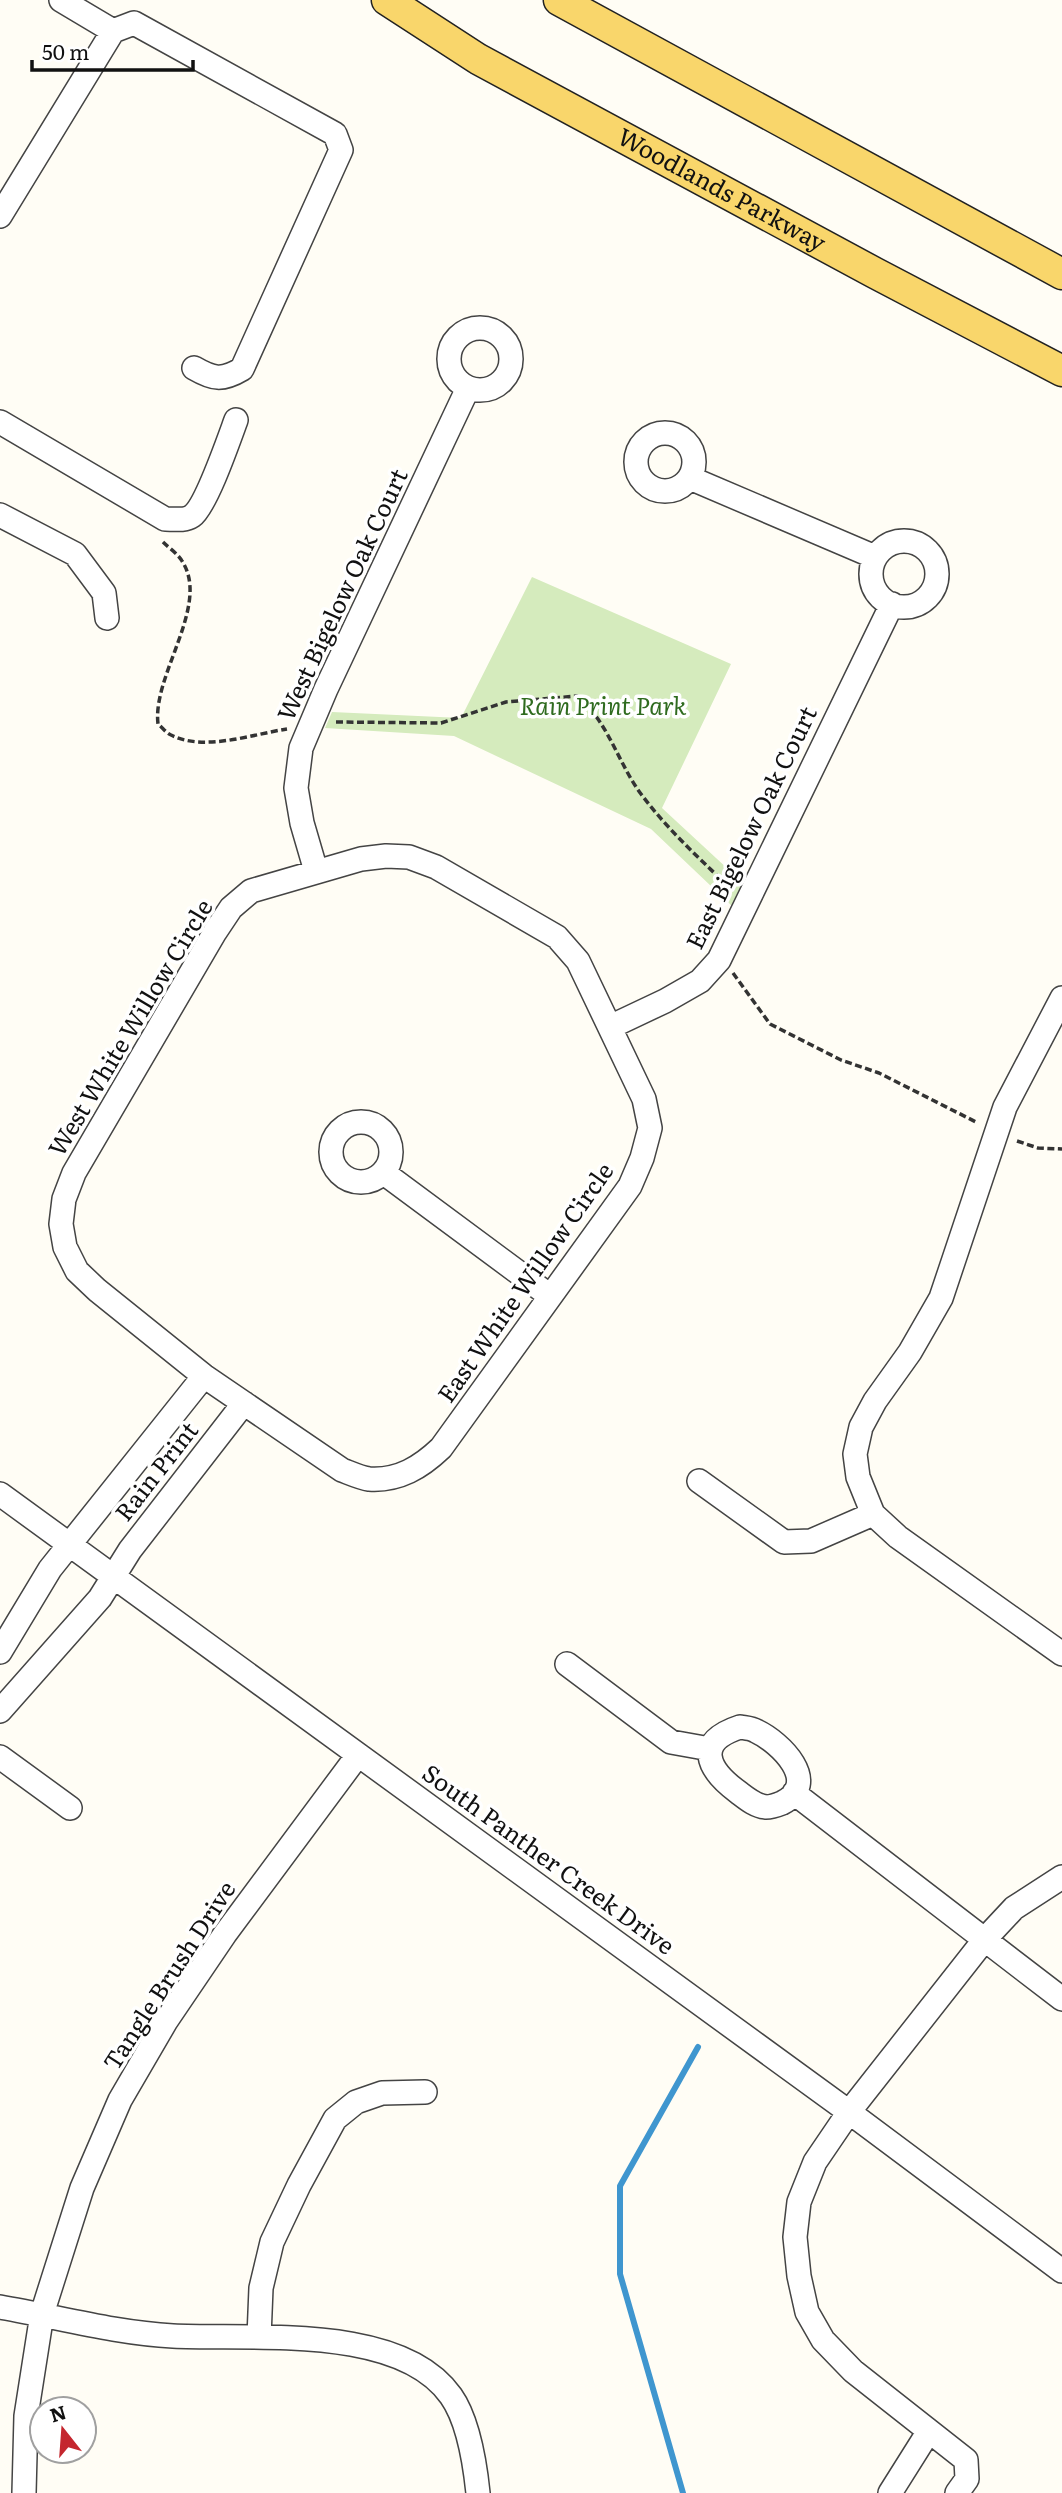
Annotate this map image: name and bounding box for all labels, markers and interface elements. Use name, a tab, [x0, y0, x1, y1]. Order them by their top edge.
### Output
scale bar	[32, 28, 192, 72]
text: 50 m	[42, 35, 89, 66]
street label: Woodlands Parkway	[612, 118, 833, 259]
street label: West Bigelow Oak Court	[267, 462, 415, 726]
park label: Rain Print Park	[520, 687, 687, 722]
street label: East Bigelow Oak Court	[676, 699, 824, 954]
street label: West White Willow Circle	[38, 892, 220, 1162]
street label: East White Willow Circle	[428, 1154, 620, 1409]
street label: Rain Print	[105, 1413, 205, 1527]
street label: South Panther Creek Drive	[416, 1754, 683, 1962]
street label: Tangle Brush Drive	[93, 1873, 242, 2076]
north arrow	[28, 2395, 98, 2465]
text: N	[46, 2397, 70, 2429]

